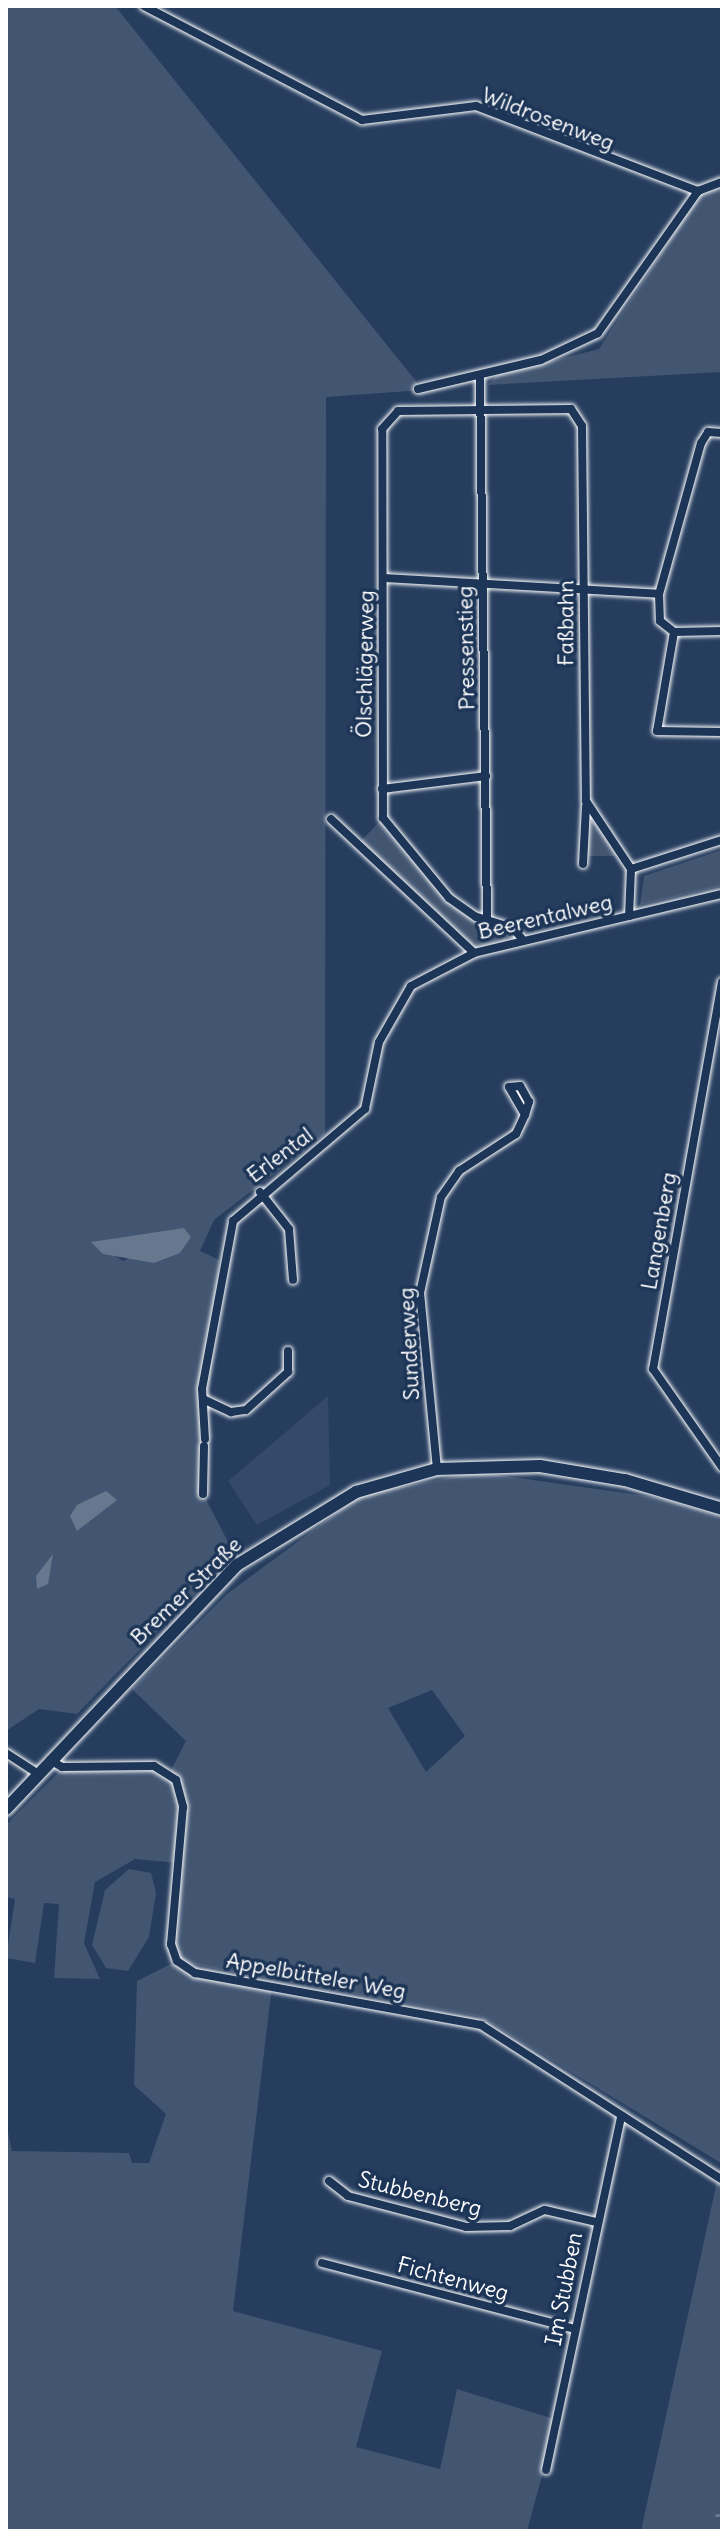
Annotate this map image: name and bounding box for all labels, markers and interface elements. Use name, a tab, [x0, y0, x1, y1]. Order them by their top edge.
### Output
street label: Wildrosenweg	[478, 82, 618, 156]
street label: Faßbahn	[553, 580, 579, 666]
street label: Pressenstieg	[452, 586, 480, 710]
street label: Ölschlägerweg	[351, 590, 379, 738]
street label: Beerentalweg	[475, 889, 615, 945]
street label: Erlental	[242, 1122, 318, 1188]
street label: Langenberg	[636, 1170, 682, 1292]
street label: Sunderweg	[393, 1287, 425, 1401]
street label: Bremer Straße	[125, 1531, 247, 1651]
street label: Appelbütteler Weg	[224, 1947, 408, 2005]
street label: Stubbenberg	[356, 2166, 484, 2222]
street label: Im Stubben	[540, 2230, 588, 2348]
street label: Fichtenweg	[394, 2251, 512, 2307]

